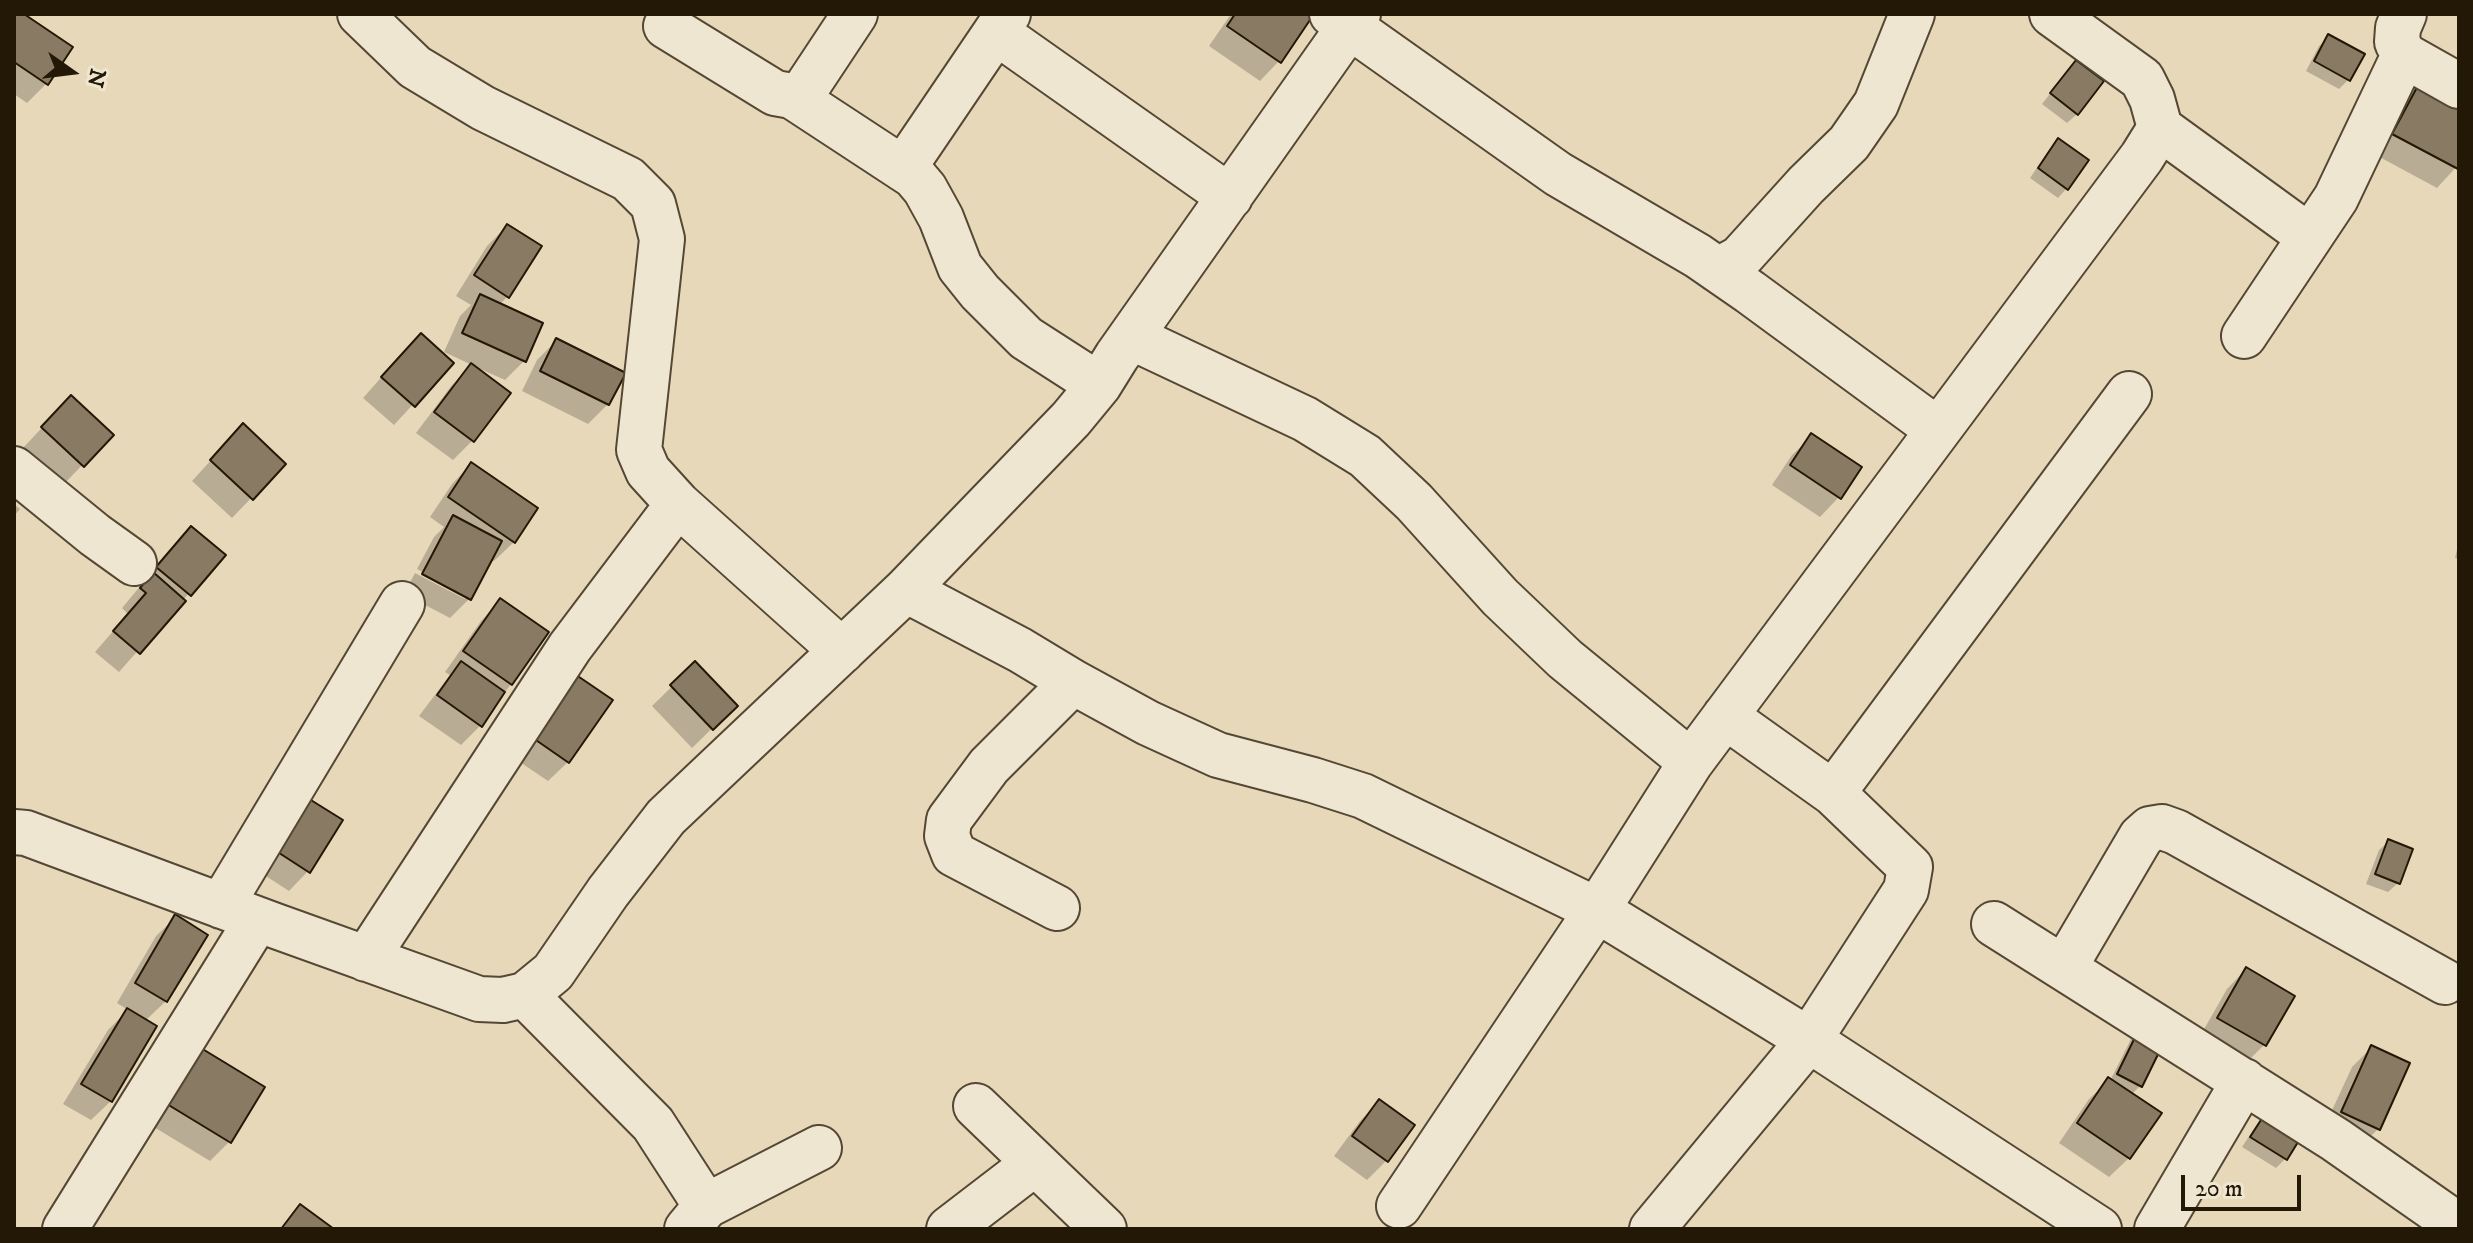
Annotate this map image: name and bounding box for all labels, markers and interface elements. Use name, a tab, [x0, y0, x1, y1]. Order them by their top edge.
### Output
north arrow	[32, 32, 112, 112]
text: N	[80, 66, 111, 90]
scale bar	[2185, 1159, 2305, 1209]
text: 20 m	[2195, 1174, 2243, 1204]

